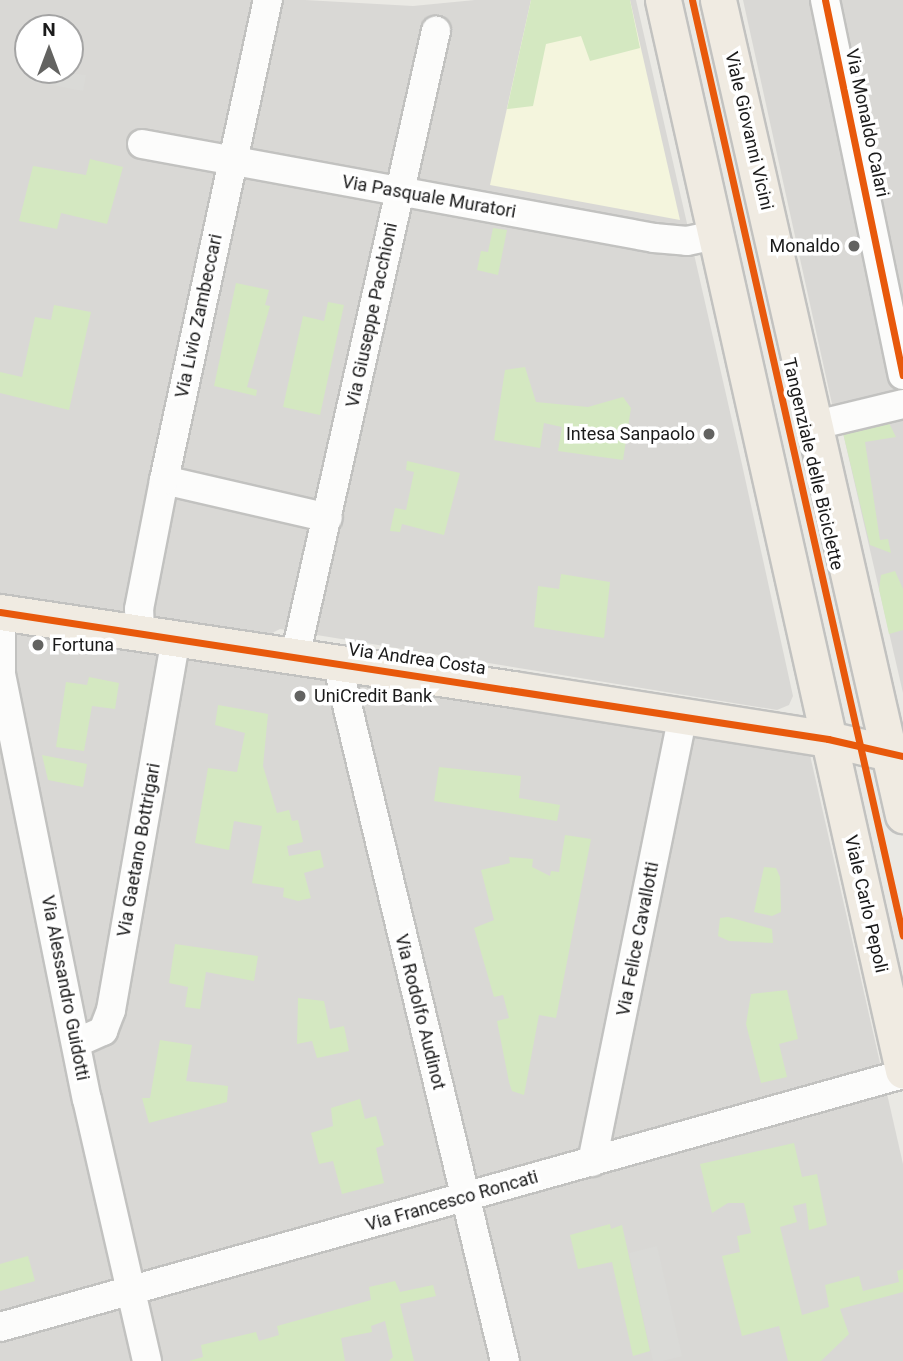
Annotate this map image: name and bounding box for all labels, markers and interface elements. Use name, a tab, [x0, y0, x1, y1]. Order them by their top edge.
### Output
north arrow	[14, 14, 84, 84]
text: N	[42, 18, 56, 41]
street label: Via Monaldo Calari	[841, 47, 893, 199]
street label: Viale Giovanni Vicini	[720, 50, 778, 212]
street label: Via Pasquale Muratori	[340, 171, 518, 223]
street label: Via Giuseppe Pacchioni	[342, 221, 402, 409]
street label: Via Livio Zambeccari	[171, 232, 227, 400]
place label: Monaldo	[769, 235, 840, 257]
marker: Monaldo	[846, 238, 862, 254]
street label: Tangenziale delle Biciclette	[778, 356, 848, 572]
place label: Intesa Sanpaolo	[566, 423, 695, 445]
marker: Intesa Sanpaolo	[701, 426, 717, 442]
place label: Fortuna	[52, 634, 114, 656]
marker: Fortuna	[30, 637, 46, 653]
street label: Via Andrea Costa	[347, 639, 487, 679]
place label: UniCredit Bank	[314, 685, 432, 707]
marker: UniCredit Bank	[292, 688, 308, 704]
street label: Via Gaetano Bottrigari	[113, 761, 165, 939]
street label: Viale Carlo Pepoli	[840, 833, 892, 975]
street label: Via Felice Cavallotti	[612, 860, 664, 1018]
street label: Via Alessandro Guidotti	[36, 894, 94, 1082]
street label: Via Rodolfo Audinot	[390, 932, 450, 1092]
street label: Via Francesco Roncati	[363, 1166, 541, 1236]

